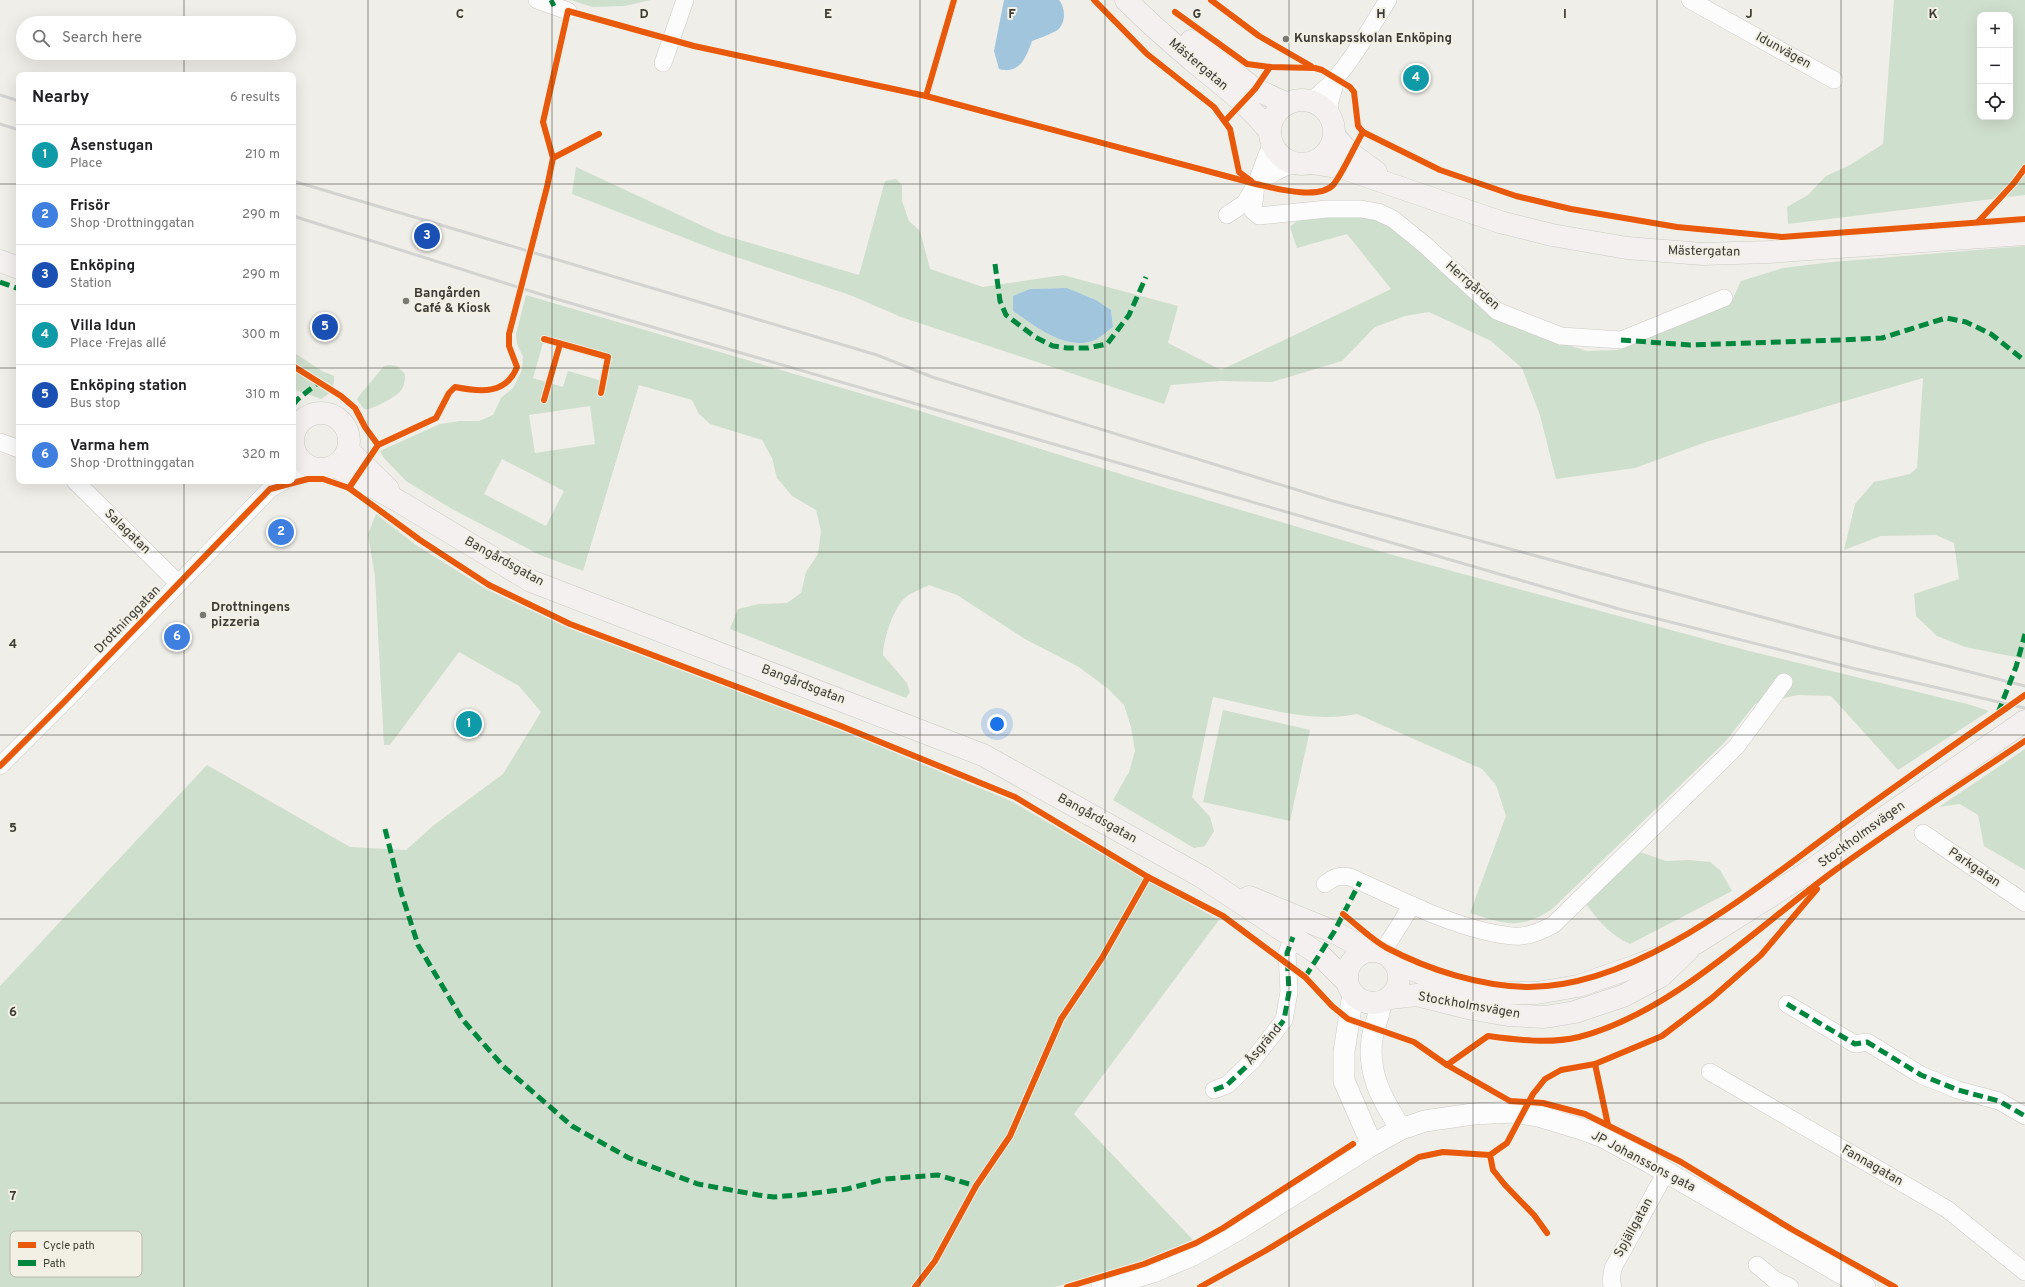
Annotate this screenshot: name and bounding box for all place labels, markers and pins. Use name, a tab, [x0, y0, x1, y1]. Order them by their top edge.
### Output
place label: Kunskapsskolan Enköping	[1294, 31, 1452, 47]
marker: Kunskapsskolan Enköping	[1281, 34, 1291, 44]
pin: 4	[1403, 63, 1429, 93]
pin: 3	[414, 221, 440, 251]
place label: Bangården Café & Kiosk	[414, 286, 491, 317]
marker: Bangården Café & Kiosk	[401, 296, 411, 306]
pin: 5	[312, 312, 338, 342]
pin: 2	[268, 517, 294, 547]
place label: Drottningens pizzeria	[211, 600, 290, 631]
marker: Drottningens pizzeria	[198, 610, 208, 620]
pin: 6	[164, 622, 190, 652]
pin: 1	[456, 709, 482, 739]

